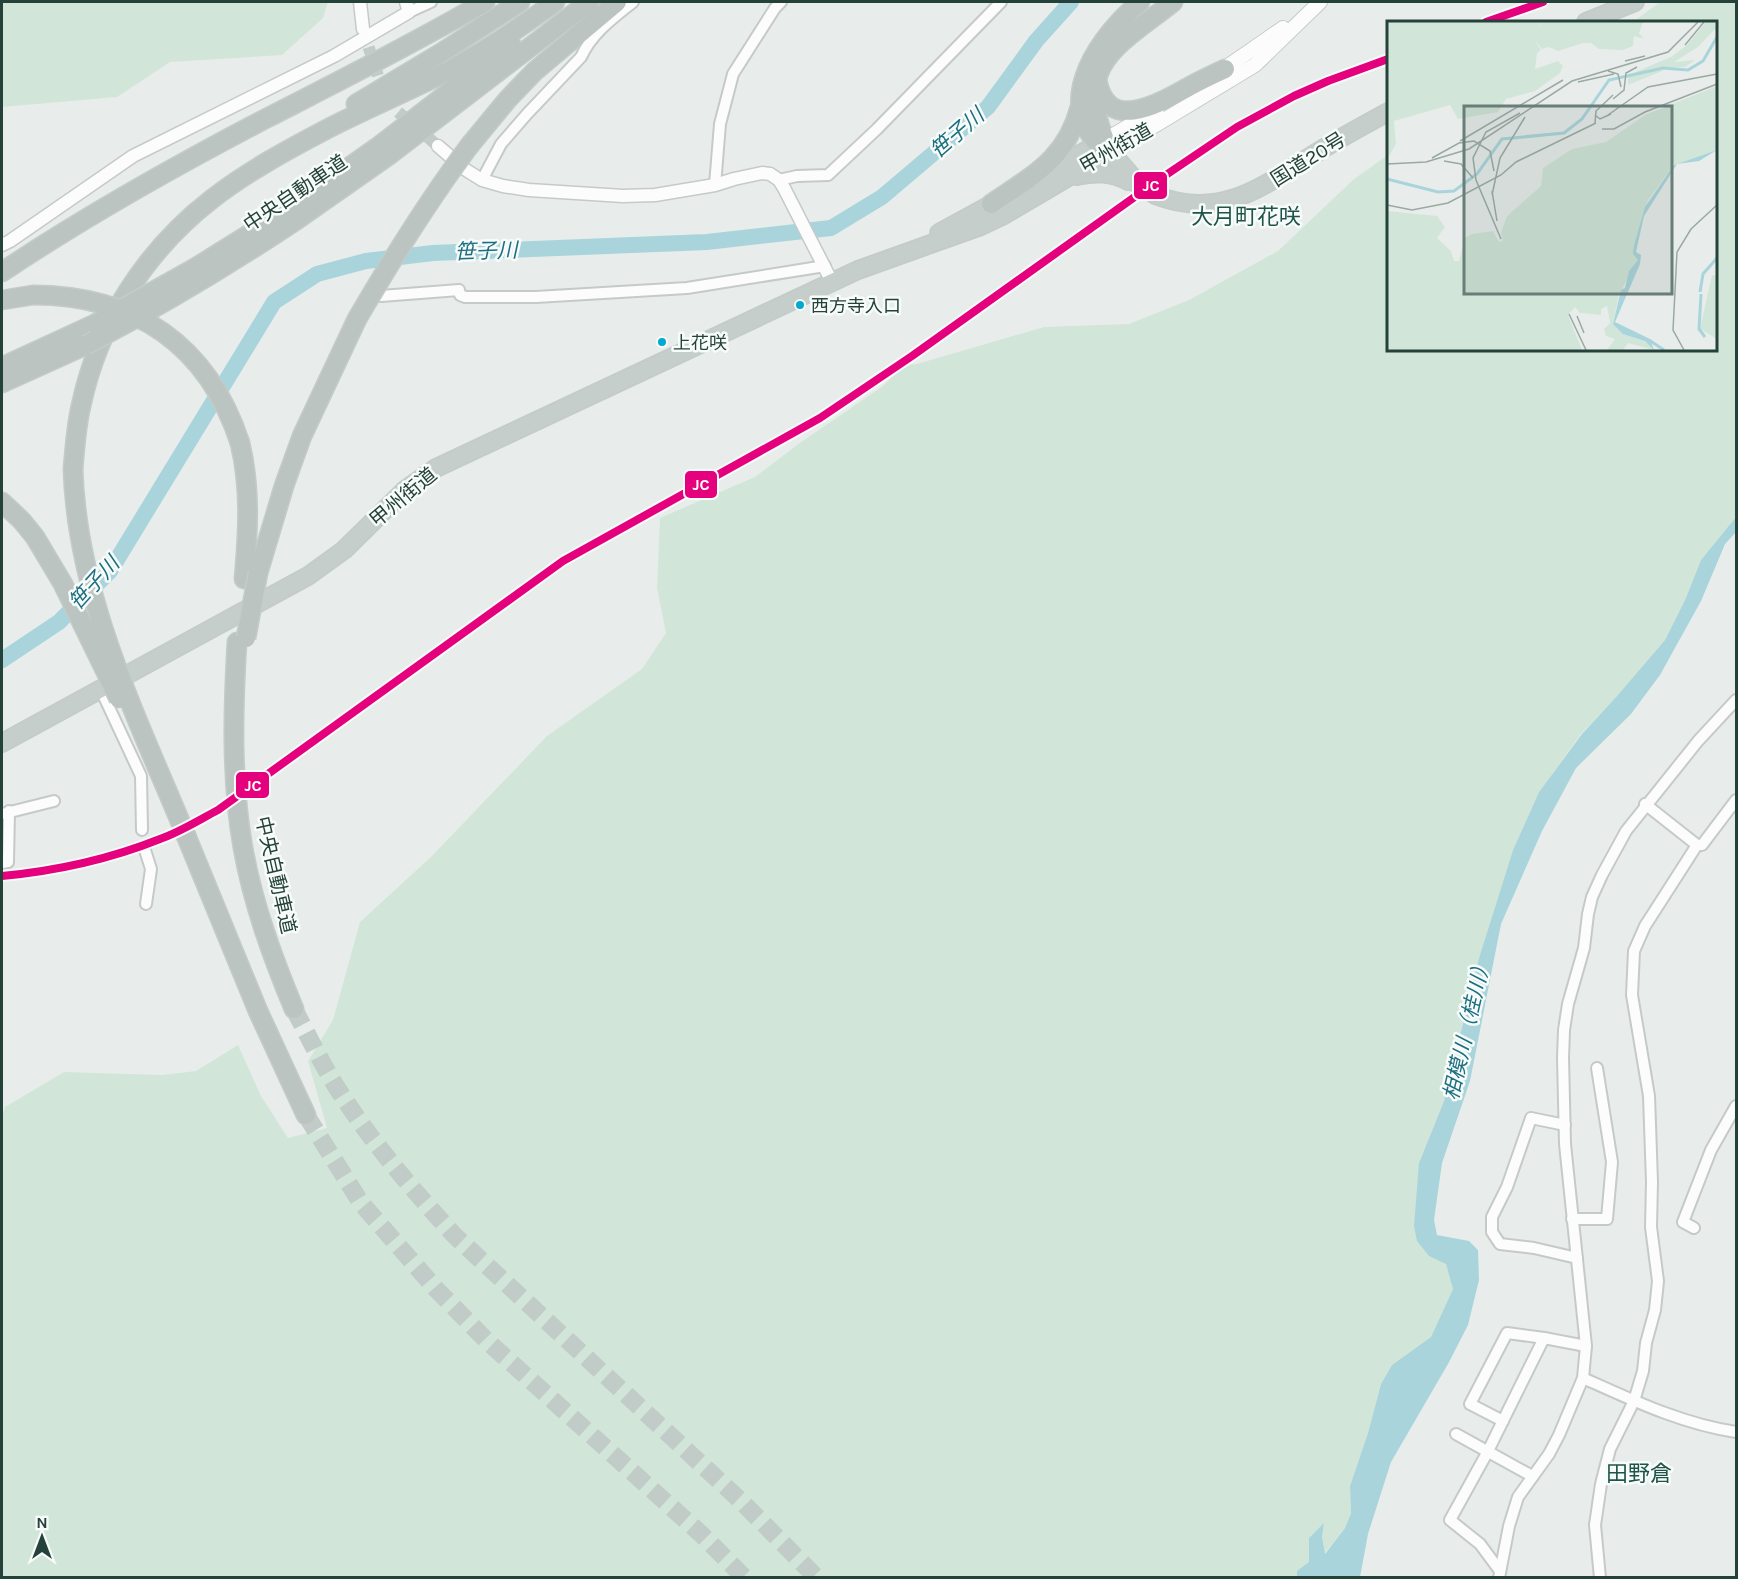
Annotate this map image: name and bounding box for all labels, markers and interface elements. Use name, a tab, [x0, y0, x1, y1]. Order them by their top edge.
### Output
inset map	[1387, 21, 1717, 351]
water label: 笹子川	[925, 102, 990, 163]
street label: 甲州街道	[1076, 118, 1157, 178]
street label: 国道20号	[1267, 128, 1350, 191]
street label: 中央自動車道	[239, 150, 351, 237]
line badge: JC	[1133, 171, 1168, 200]
text: JC	[1142, 176, 1160, 195]
district label: 大月町花咲	[1191, 204, 1301, 230]
water label: 笹子川	[454, 238, 520, 264]
place label: 西方寺入口	[811, 295, 901, 317]
marker: 西方寺入口	[794, 299, 806, 311]
place label: 上花咲	[673, 332, 727, 354]
marker: 上花咲	[656, 336, 668, 348]
street label: 甲州街道	[365, 463, 441, 532]
line badge: JC	[684, 470, 718, 499]
text: JC	[692, 475, 710, 494]
water label: 笹子川	[64, 550, 125, 614]
line badge: JC	[235, 771, 270, 799]
text: JC	[244, 776, 262, 795]
street label: 中央自動車道	[251, 814, 300, 936]
water label: 相模川（桂川）	[1439, 954, 1495, 1102]
district label: 田野倉	[1606, 1461, 1672, 1487]
north arrow	[12, 1507, 72, 1567]
text: N	[36, 1513, 48, 1532]

